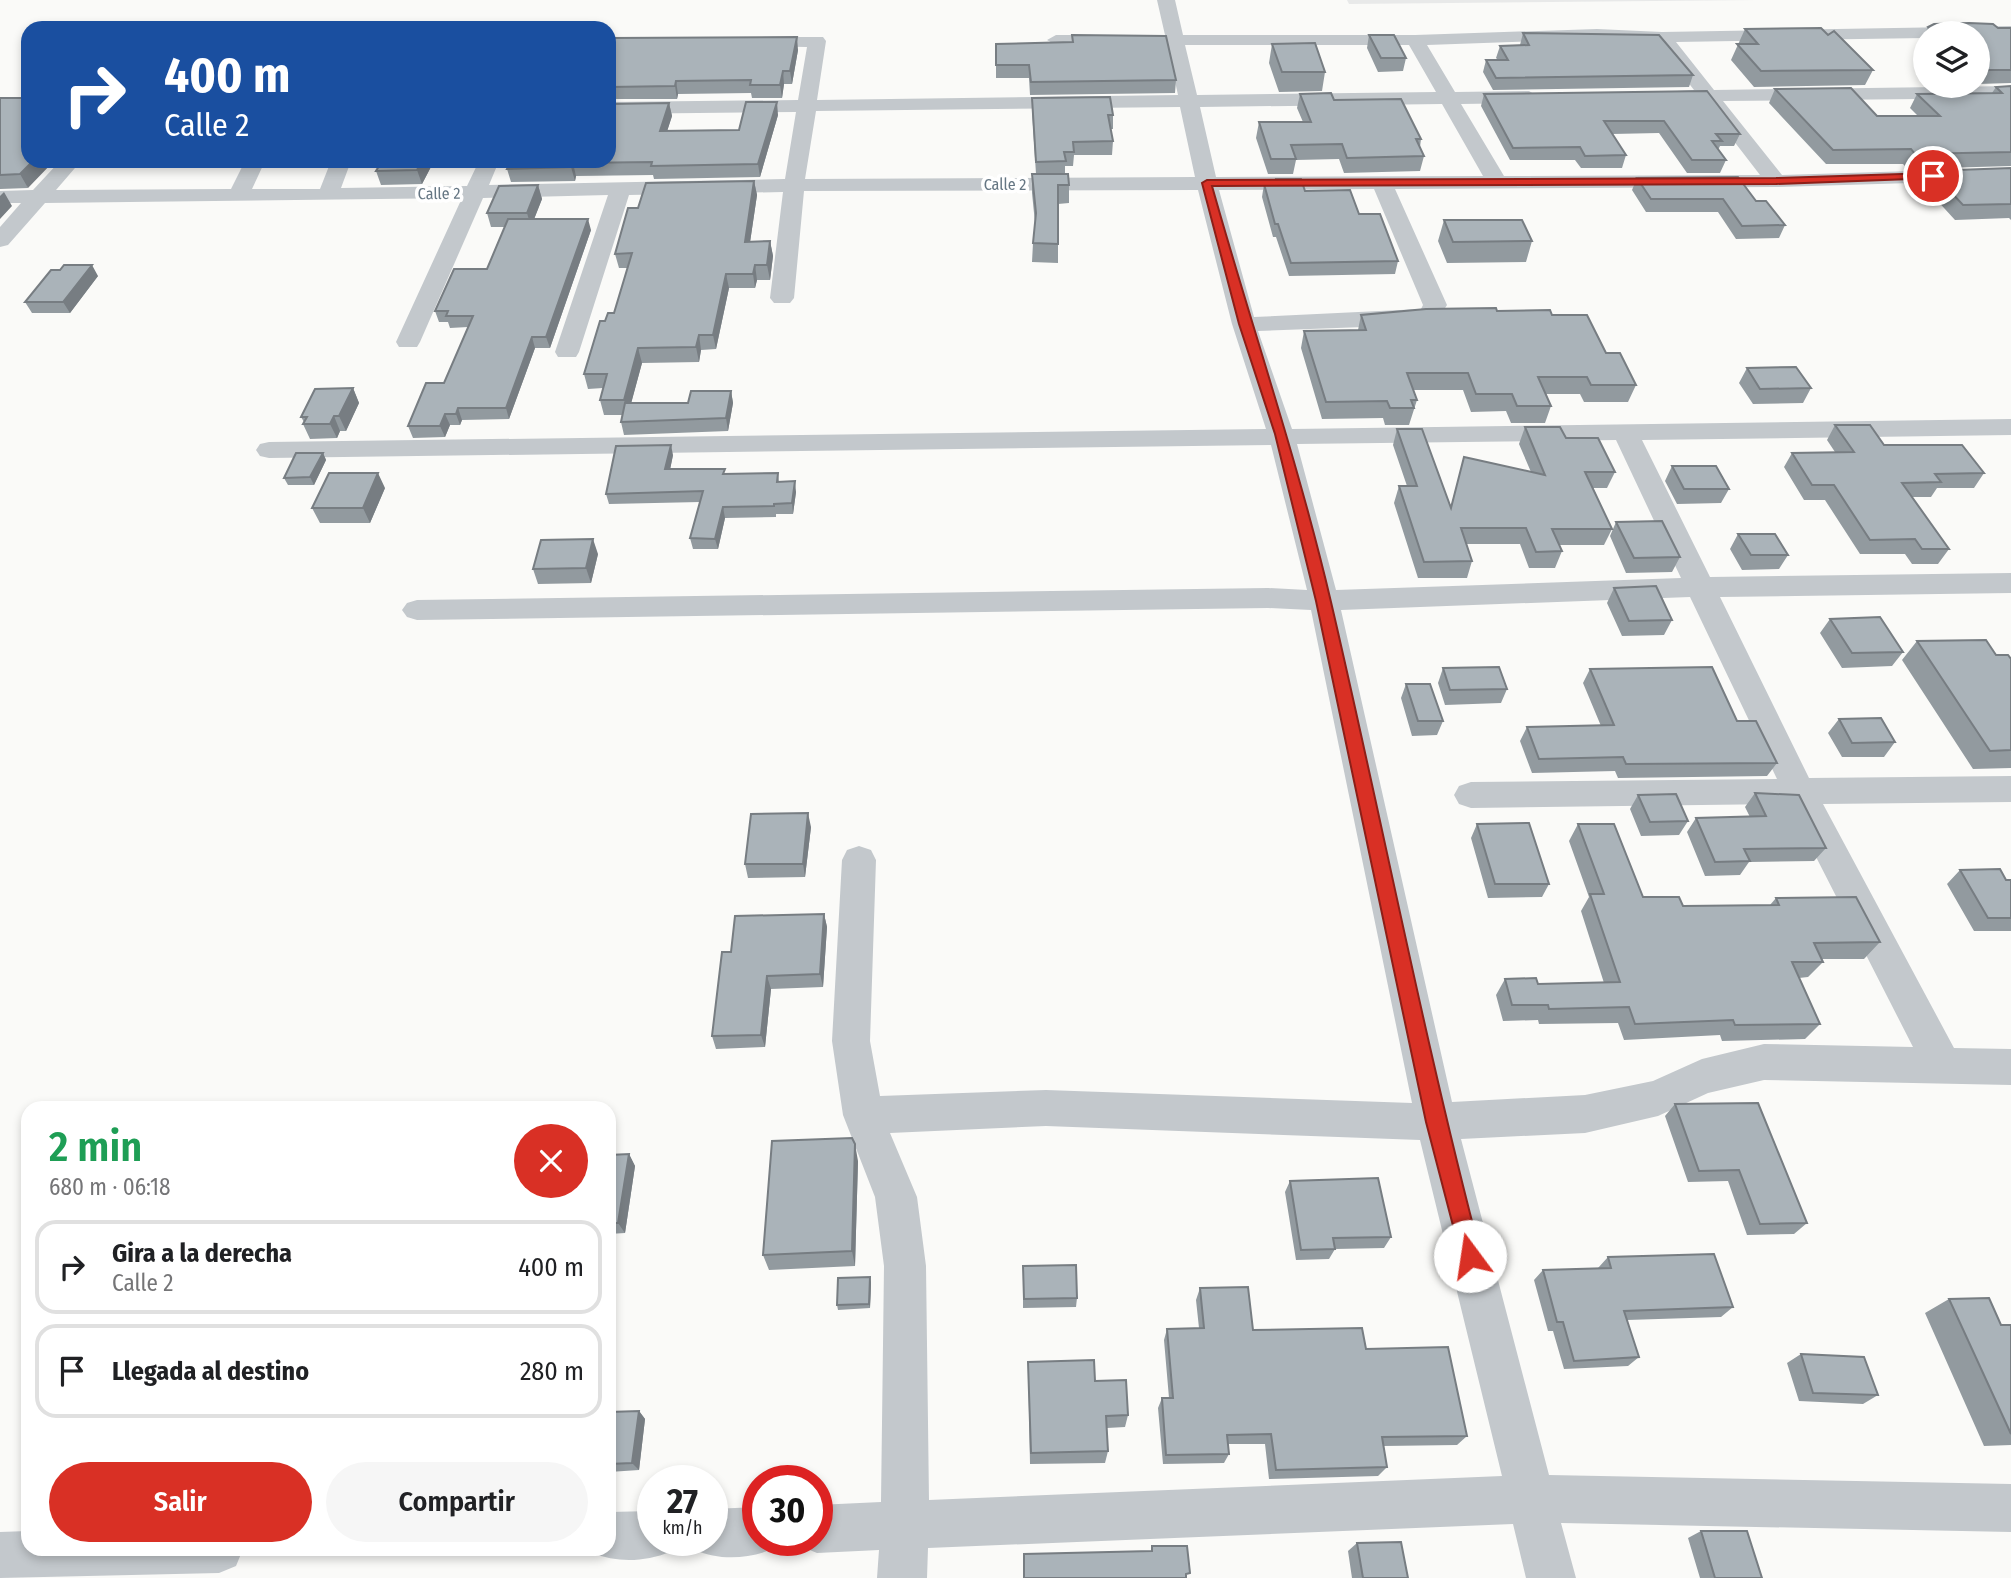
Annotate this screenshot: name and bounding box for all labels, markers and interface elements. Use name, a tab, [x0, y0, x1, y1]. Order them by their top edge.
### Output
map controls	[1913, 21, 1990, 98]
button: layers	[1913, 21, 1990, 98]
text: 400 m	[164, 46, 290, 105]
icon: right	[49, 49, 140, 140]
text: Calle 2	[164, 106, 249, 144]
pin	[1903, 146, 1963, 206]
icon: arrive	[1914, 157, 1952, 195]
street label: Calle 2	[984, 175, 1026, 194]
street label: Calle 2	[417, 184, 461, 203]
text: 2 min	[49, 1122, 142, 1172]
button: close	[514, 1124, 588, 1198]
text: 680 m · 06:18	[49, 1173, 170, 1201]
position arrow	[1433, 1219, 1507, 1293]
text: Gira a la derecha	[112, 1238, 292, 1269]
icon: right	[53, 1248, 91, 1286]
text: 400 m	[518, 1252, 584, 1283]
text: Calle 2	[112, 1269, 173, 1297]
icon: arrive	[53, 1352, 91, 1390]
text: Llegada al destino	[112, 1356, 309, 1387]
text: 280 m	[520, 1356, 584, 1387]
button: Salir	[49, 1462, 312, 1542]
button: Compartir	[326, 1462, 588, 1542]
speed limit sign: 30	[742, 1465, 833, 1556]
text: 27	[667, 1480, 698, 1522]
text: km/h	[662, 1517, 703, 1539]

